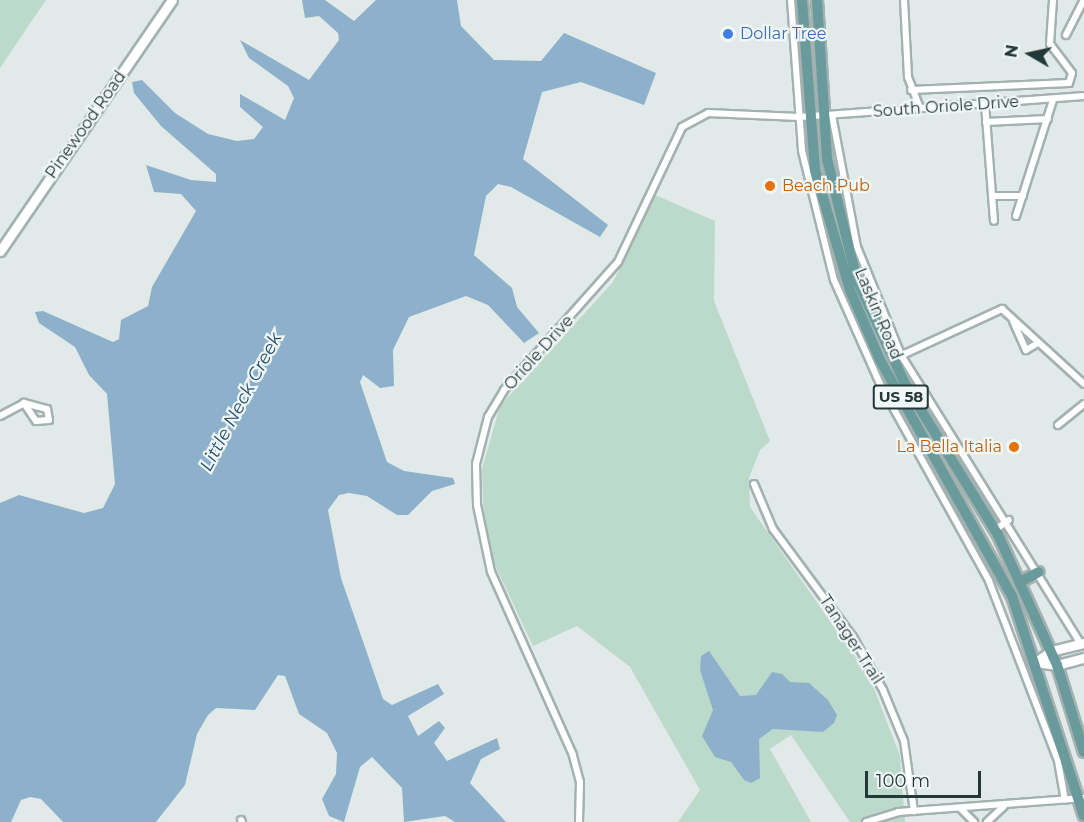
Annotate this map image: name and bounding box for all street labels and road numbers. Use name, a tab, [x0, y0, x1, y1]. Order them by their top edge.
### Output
street label: Pinewood Road	[42, 68, 130, 182]
street label: South Oriole Drive	[872, 92, 1020, 122]
street label: Laskin Road	[850, 265, 906, 363]
street label: Oriole Drive	[500, 312, 578, 394]
road number: US 58	[872, 385, 930, 409]
street label: Tanager Trail	[815, 592, 887, 688]

